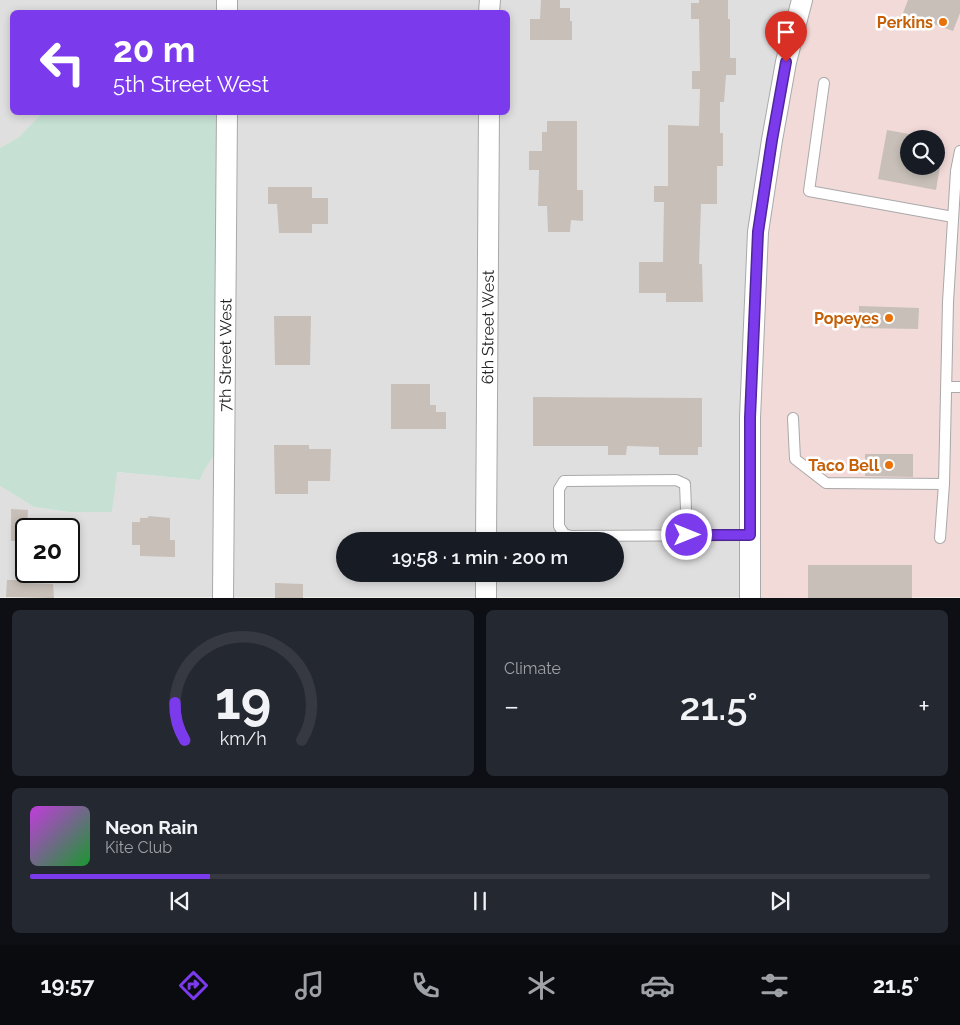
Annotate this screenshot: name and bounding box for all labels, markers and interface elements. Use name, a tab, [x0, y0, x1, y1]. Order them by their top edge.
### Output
pin	[765, 11, 807, 62]
place label: Perkins	[877, 13, 933, 32]
marker: Perkins	[937, 16, 949, 28]
icon: arrive	[772, 18, 800, 46]
text: 20 m	[113, 29, 195, 70]
icon: left	[30, 30, 95, 95]
text: 5th Street West	[113, 71, 269, 97]
map controls	[900, 130, 945, 175]
button: search	[900, 130, 945, 175]
street label: 6th Street West	[478, 269, 498, 384]
street label: 7th Street West	[216, 298, 235, 412]
place label: Popeyes	[814, 309, 879, 328]
marker: Popeyes	[883, 312, 895, 324]
place label: Taco Bell	[808, 456, 880, 475]
marker: Taco Bell	[883, 459, 895, 471]
position arrow	[660, 508, 712, 560]
speed limit sign: 20	[15, 518, 80, 583]
text: 19:58 · 1 min · 200 m	[392, 546, 568, 568]
text: Climate	[504, 659, 561, 678]
text: 19	[215, 670, 271, 731]
text: 21.5°	[680, 684, 758, 729]
text: −	[504, 690, 519, 723]
text: +	[918, 690, 930, 723]
text: km/h	[219, 728, 267, 749]
text: Neon Rain	[105, 816, 198, 838]
text: Kite Club	[105, 838, 172, 857]
icon: previous	[166, 887, 194, 915]
icon: pause	[466, 887, 494, 915]
icon: next	[766, 887, 794, 915]
icon: directions	[176, 968, 211, 1003]
icon: music	[292, 968, 327, 1003]
icon: phone	[408, 968, 443, 1003]
icon: climate	[524, 968, 559, 1003]
icon: car	[640, 968, 675, 1003]
icon: filters	[757, 968, 792, 1003]
text: 19:57	[41, 972, 94, 998]
text: 21.5°	[873, 972, 919, 998]

